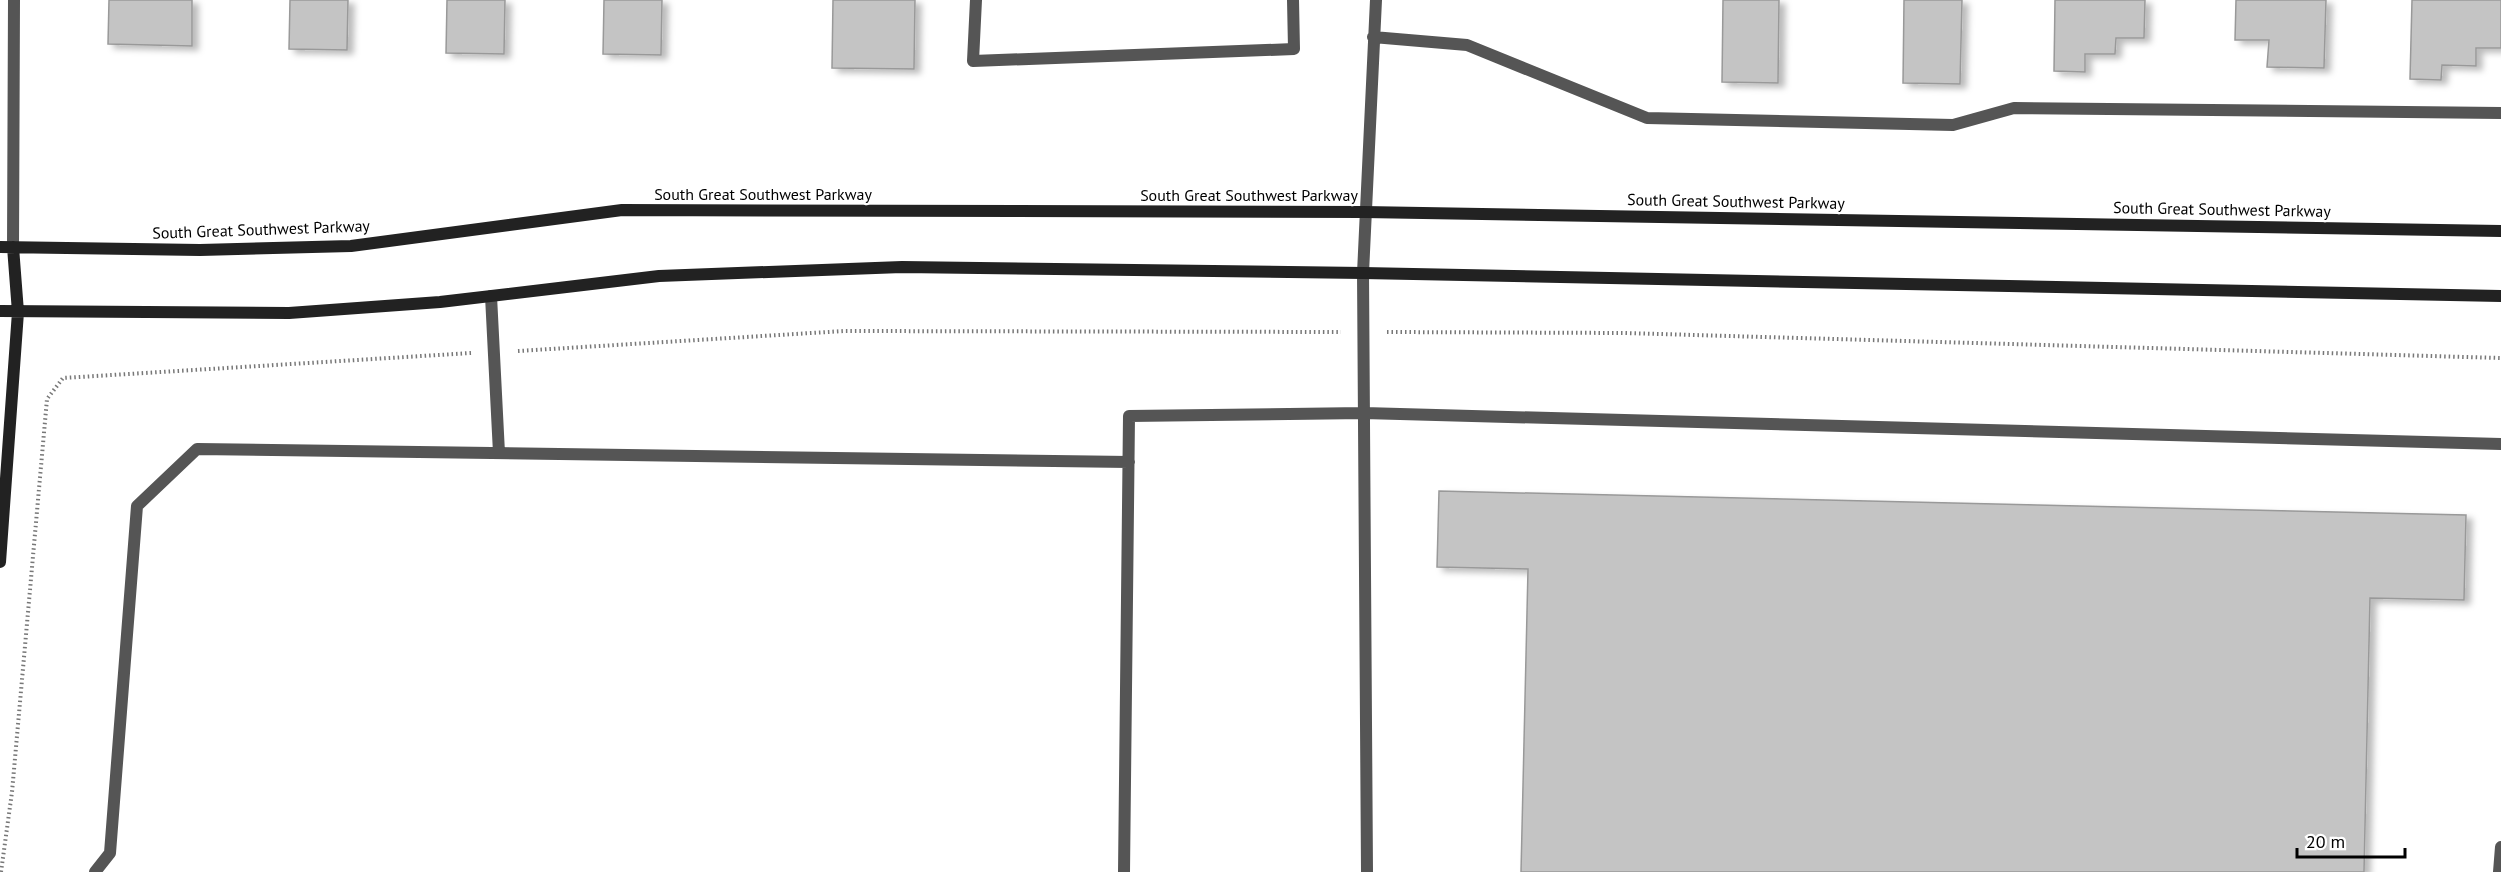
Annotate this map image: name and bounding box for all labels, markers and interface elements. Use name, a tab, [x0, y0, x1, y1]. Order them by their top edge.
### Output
street label: South Great Southwest Parkway	[654, 184, 872, 204]
street label: South Great Southwest Parkway	[1140, 185, 1358, 205]
street label: South Great Southwest Parkway	[1627, 189, 1846, 213]
street label: South Great Southwest Parkway	[2113, 197, 2332, 221]
street label: South Great Southwest Parkway	[152, 215, 371, 243]
scale bar	[2297, 821, 2405, 859]
text: 20 m	[2306, 830, 2345, 853]

